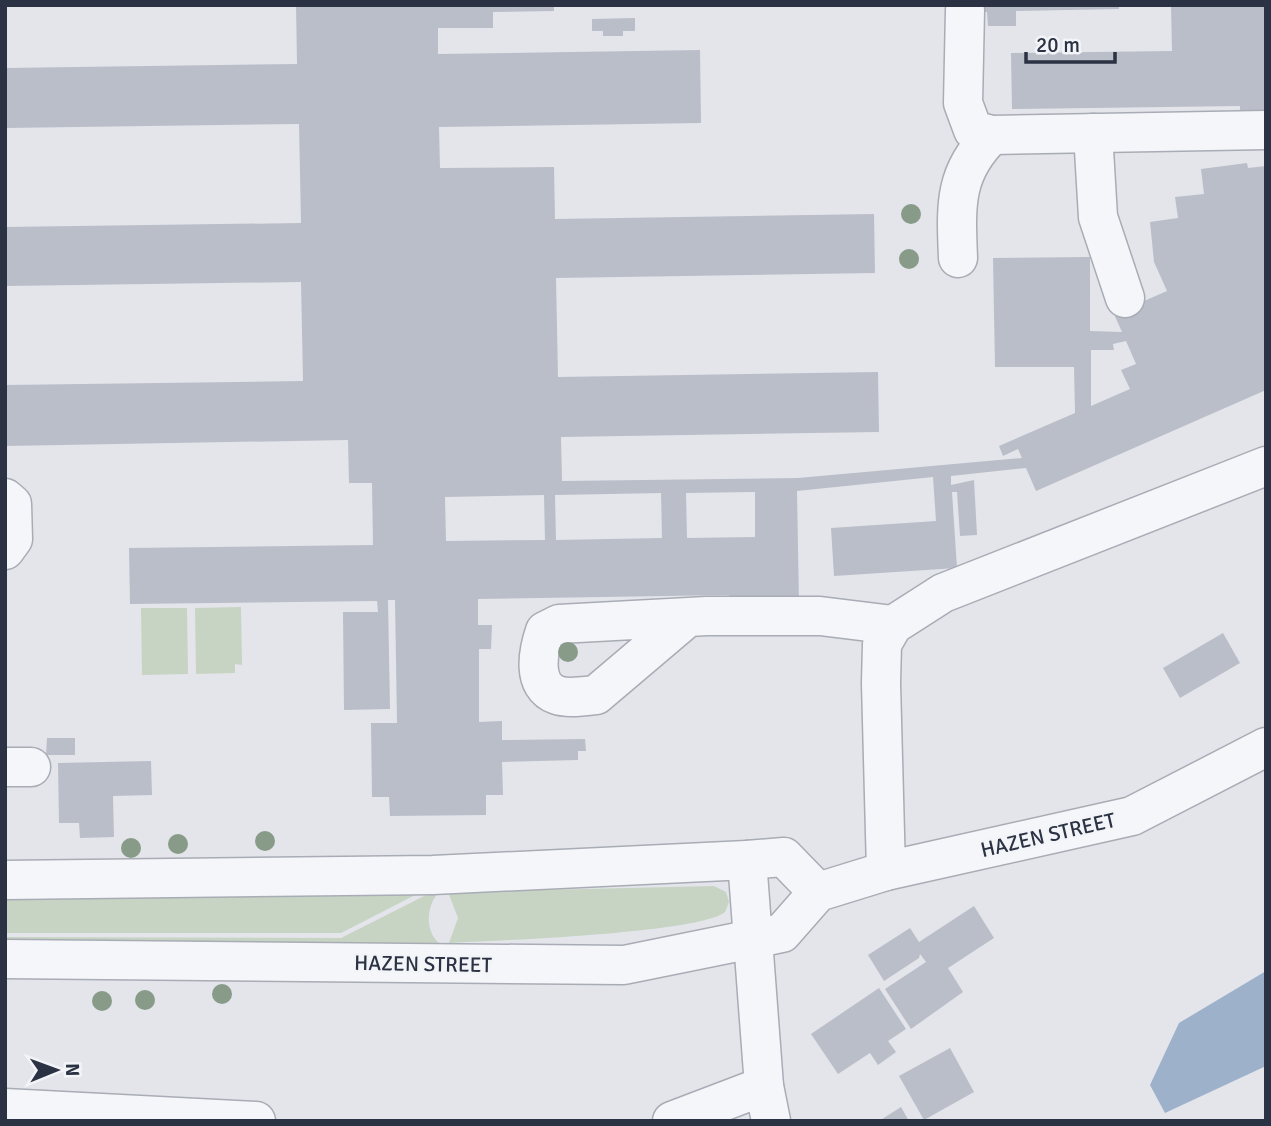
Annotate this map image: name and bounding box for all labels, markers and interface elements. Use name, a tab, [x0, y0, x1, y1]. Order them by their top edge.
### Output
scale bar	[1026, 21, 1115, 65]
text: 20 m	[1036, 32, 1080, 58]
street label: HAZEN STREET	[978, 807, 1119, 863]
street label: HAZEN STREET	[354, 950, 493, 978]
north arrow	[21, 1035, 91, 1105]
text: N	[60, 1063, 84, 1077]

